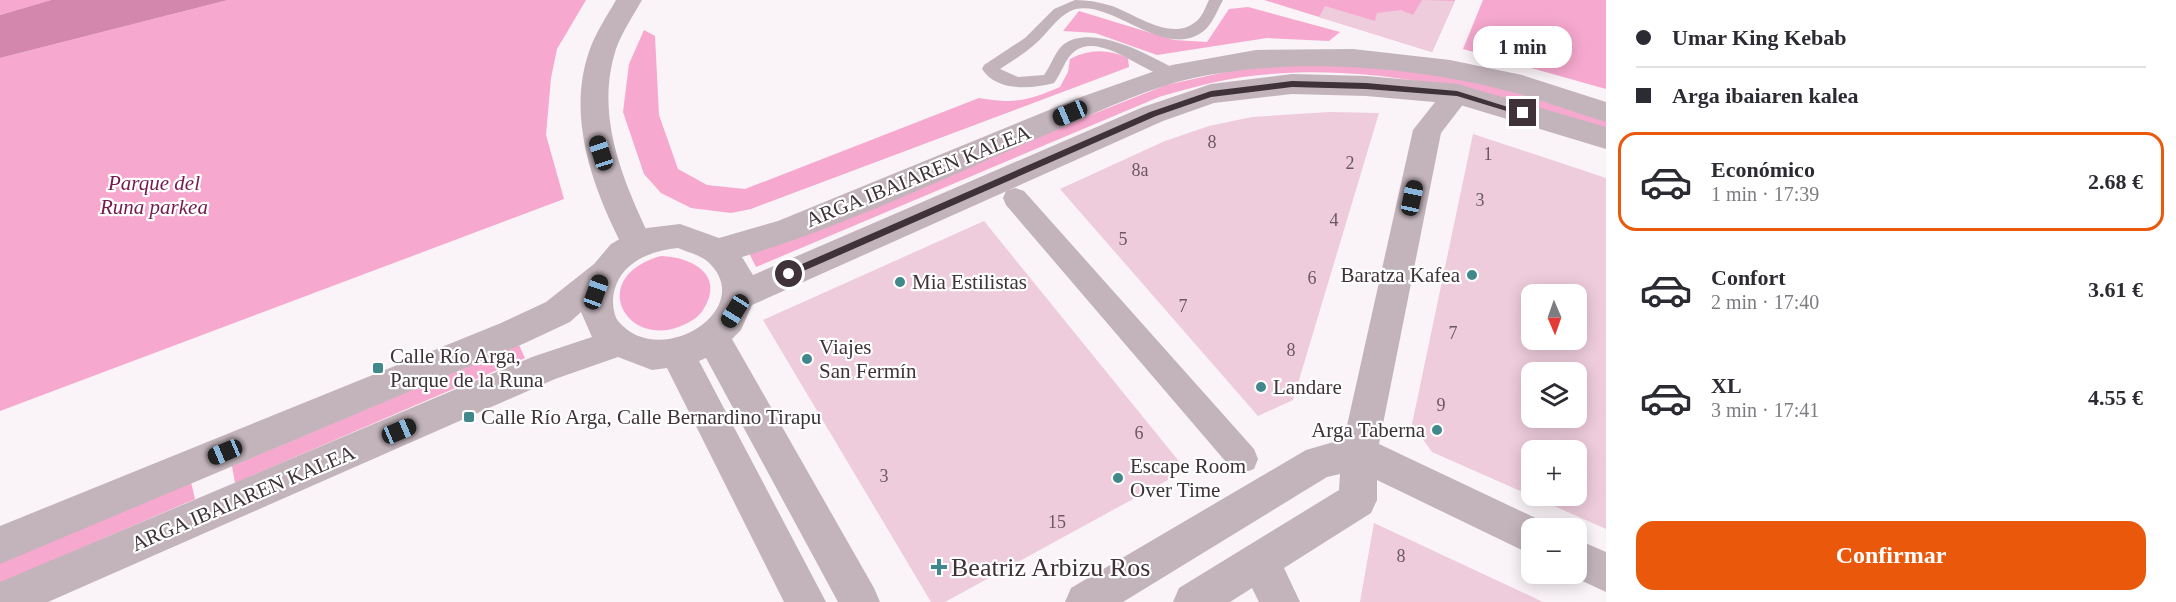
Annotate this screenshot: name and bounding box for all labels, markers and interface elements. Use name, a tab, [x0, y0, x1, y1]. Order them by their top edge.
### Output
text: Umar King Kebab	[1672, 25, 1846, 50]
callout: 1 min	[1474, 26, 1573, 68]
text: 1 min	[1498, 36, 1547, 58]
text: Arga ibaiaren kalea	[1672, 83, 1859, 108]
car	[1050, 98, 1090, 128]
route end	[1509, 99, 1536, 126]
street label: ARGA IBAIAREN KALEA	[802, 120, 1035, 232]
house number: 8	[1208, 132, 1217, 152]
car	[587, 133, 615, 173]
house number: 1	[1484, 144, 1493, 164]
house number: 2	[1346, 153, 1355, 173]
icon: car	[1639, 155, 1693, 209]
text: Económico	[1711, 157, 1815, 182]
house number: 8a	[1132, 160, 1149, 180]
text: 2.68 €	[2088, 169, 2143, 194]
park label: Parque del Runa parkea	[99, 171, 208, 219]
car	[1399, 179, 1425, 217]
text: 1 min · 17:39	[1711, 183, 1819, 205]
house number: 3	[1476, 190, 1485, 210]
house number: 4	[1330, 210, 1339, 230]
house number: 5	[1119, 229, 1128, 249]
route start	[775, 260, 802, 287]
place label: Baratza Kafea	[1341, 263, 1461, 287]
icon: car	[1639, 263, 1693, 317]
text: Confort	[1711, 265, 1786, 290]
house number: 6	[1308, 268, 1317, 288]
marker: Baratza Kafea	[1465, 268, 1479, 282]
place label: Mia Estilistas	[912, 270, 1027, 294]
car	[581, 272, 611, 312]
marker: Mia Estilistas	[893, 275, 907, 289]
text: 3.61 €	[2088, 277, 2143, 302]
north arrow	[1521, 284, 1587, 350]
map controls	[1521, 284, 1587, 584]
car	[718, 291, 752, 331]
text: 2 min · 17:40	[1711, 291, 1819, 313]
house number: 7	[1179, 296, 1188, 316]
house number: 7	[1449, 323, 1458, 343]
place label: Viajes San Fermín	[819, 335, 917, 383]
house number: 8	[1287, 340, 1296, 360]
place label: Calle Río Arga, Parque de la Runa	[390, 344, 544, 392]
marker: Viajes San Fermín	[800, 352, 814, 366]
marker: Calle Río Arga, Parque de la Runa	[371, 361, 385, 375]
button: layers	[1521, 362, 1587, 428]
icon: car	[1639, 371, 1693, 425]
text: XL	[1711, 373, 1742, 398]
place label: Landare	[1273, 375, 1342, 399]
marker: Landare	[1254, 380, 1268, 394]
text: 4.55 €	[2088, 385, 2143, 410]
house number: 9	[1437, 395, 1446, 415]
text: 3 min · 17:41	[1711, 399, 1819, 421]
place label: Calle Río Arga, Calle Bernardino Tirapu	[481, 405, 822, 429]
marker: Calle Río Arga, Calle Bernardino Tirapu	[462, 410, 476, 424]
car	[379, 416, 419, 446]
place label: Arga Taberna	[1311, 418, 1426, 442]
house number: 6	[1135, 423, 1144, 443]
marker: Arga Taberna	[1430, 423, 1444, 437]
car	[205, 437, 245, 467]
street label: ARGA IBAIAREN KALEA	[128, 440, 359, 556]
button: +	[1521, 440, 1587, 506]
place label: Escape Room Over Time	[1130, 454, 1246, 502]
house number: 3	[880, 466, 889, 486]
marker: Escape Room Over Time	[1111, 471, 1125, 485]
house number: 15	[1048, 512, 1066, 532]
button: −	[1521, 518, 1587, 584]
button: Confirmar	[1636, 521, 2146, 590]
house number: 8	[1397, 546, 1406, 566]
place label: Beatriz Arbizu Ros	[951, 553, 1150, 582]
marker: Beatriz Arbizu Ros	[932, 560, 946, 574]

